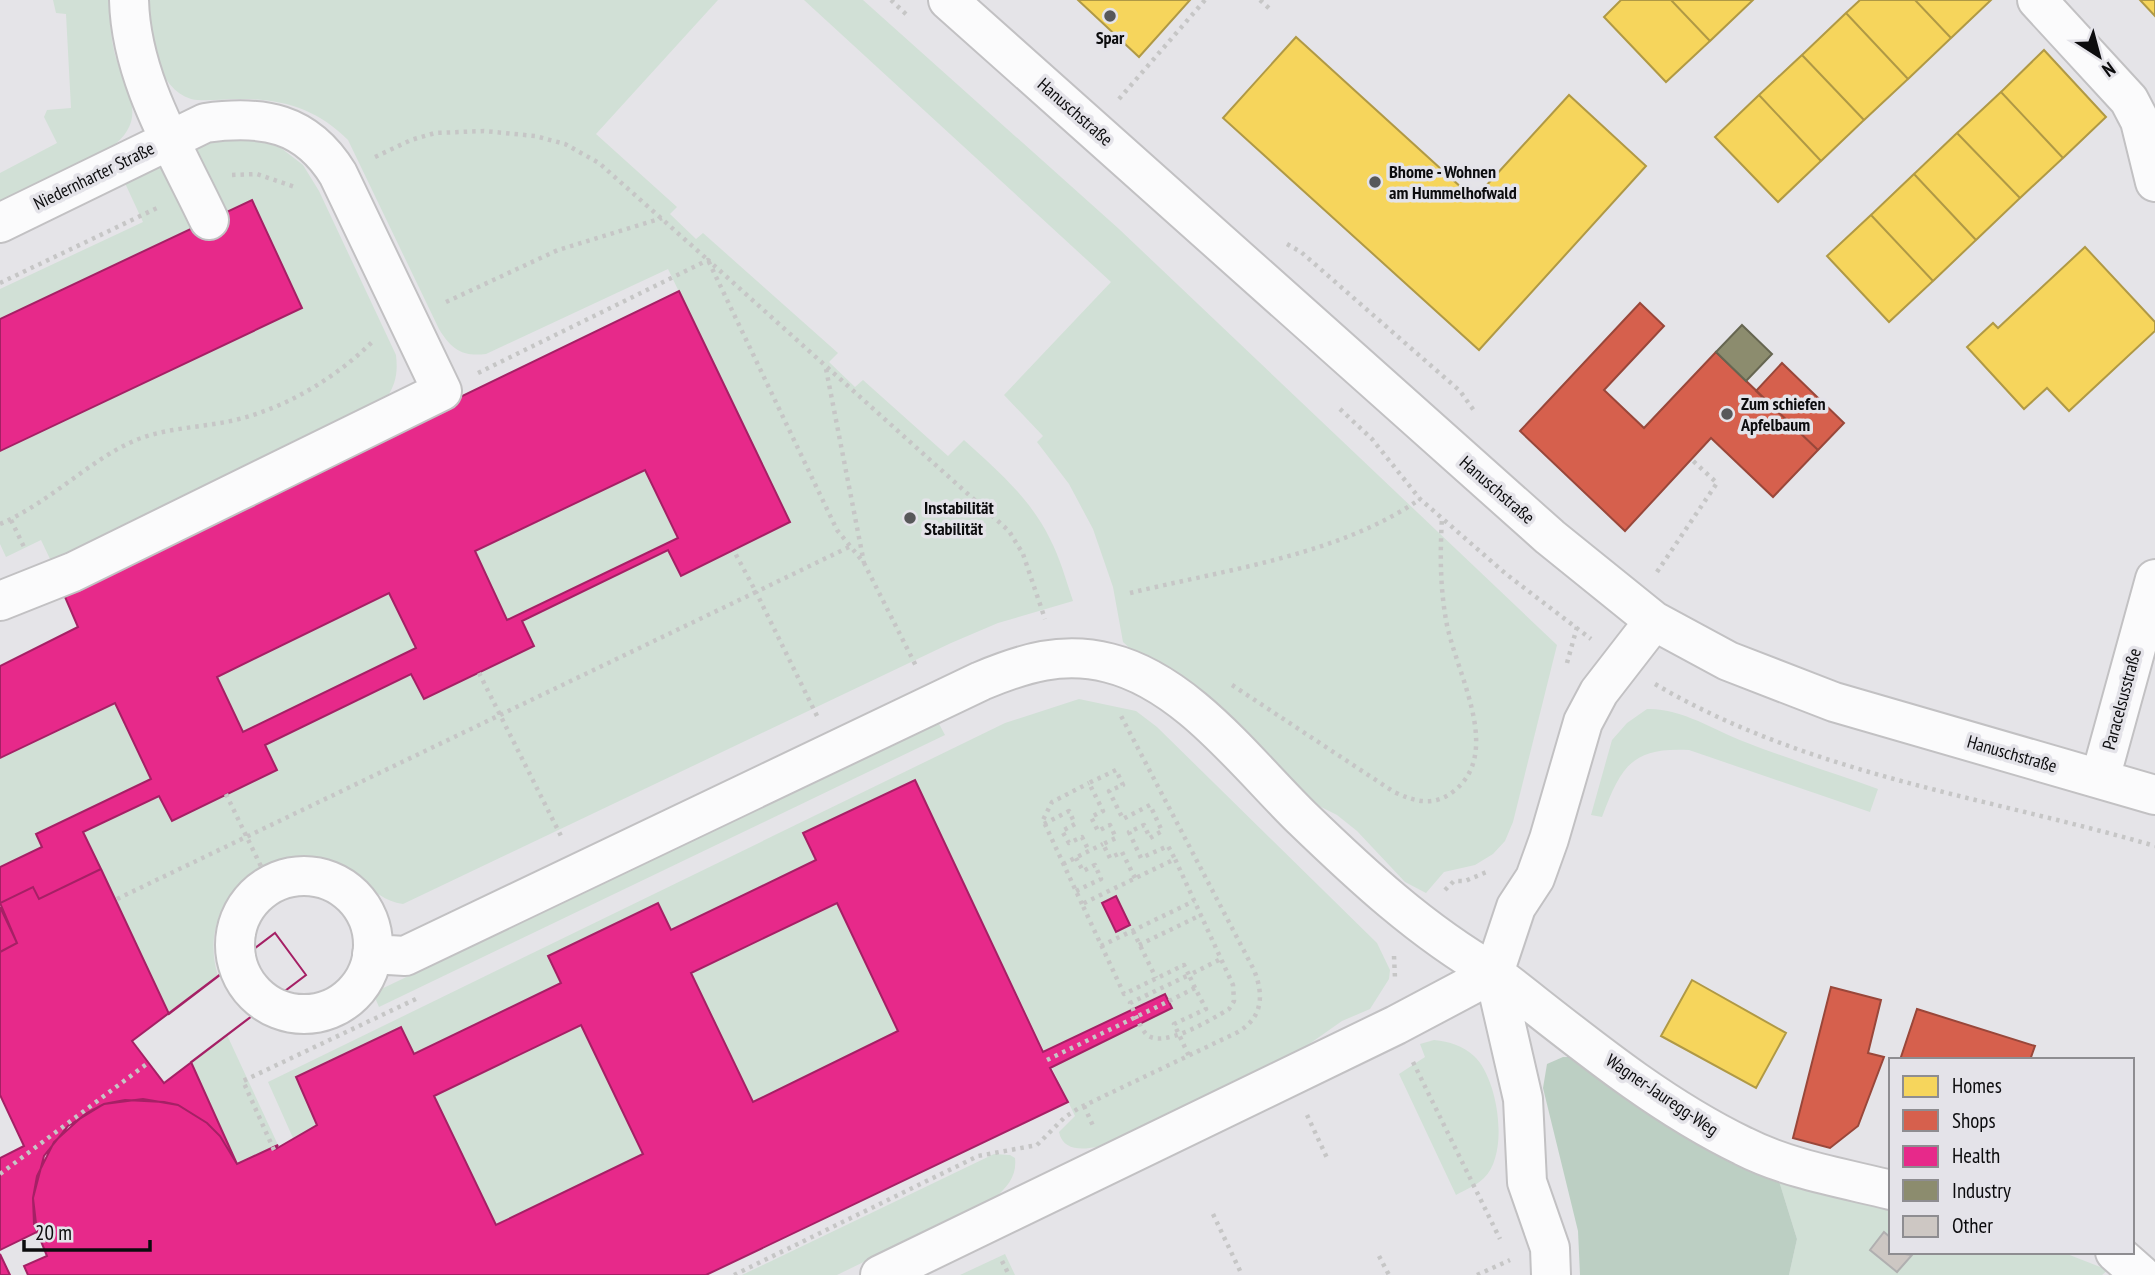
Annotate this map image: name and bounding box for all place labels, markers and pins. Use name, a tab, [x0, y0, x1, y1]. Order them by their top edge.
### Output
marker: Spar	[1102, 8, 1118, 24]
place label: Spar	[1096, 26, 1125, 49]
place label: Bhome - Wohnen am Hummelhofwald	[1389, 160, 1517, 204]
marker: Bhome - Wohnen am Hummelhofwald	[1367, 174, 1383, 190]
place label: Zum schiefen Apfelbaum	[1740, 392, 1826, 436]
marker: Zum schiefen Apfelbaum	[1719, 406, 1735, 422]
place label: Instabilität Stabilität	[924, 496, 994, 540]
marker: Instabilität Stabilität	[902, 510, 918, 526]

